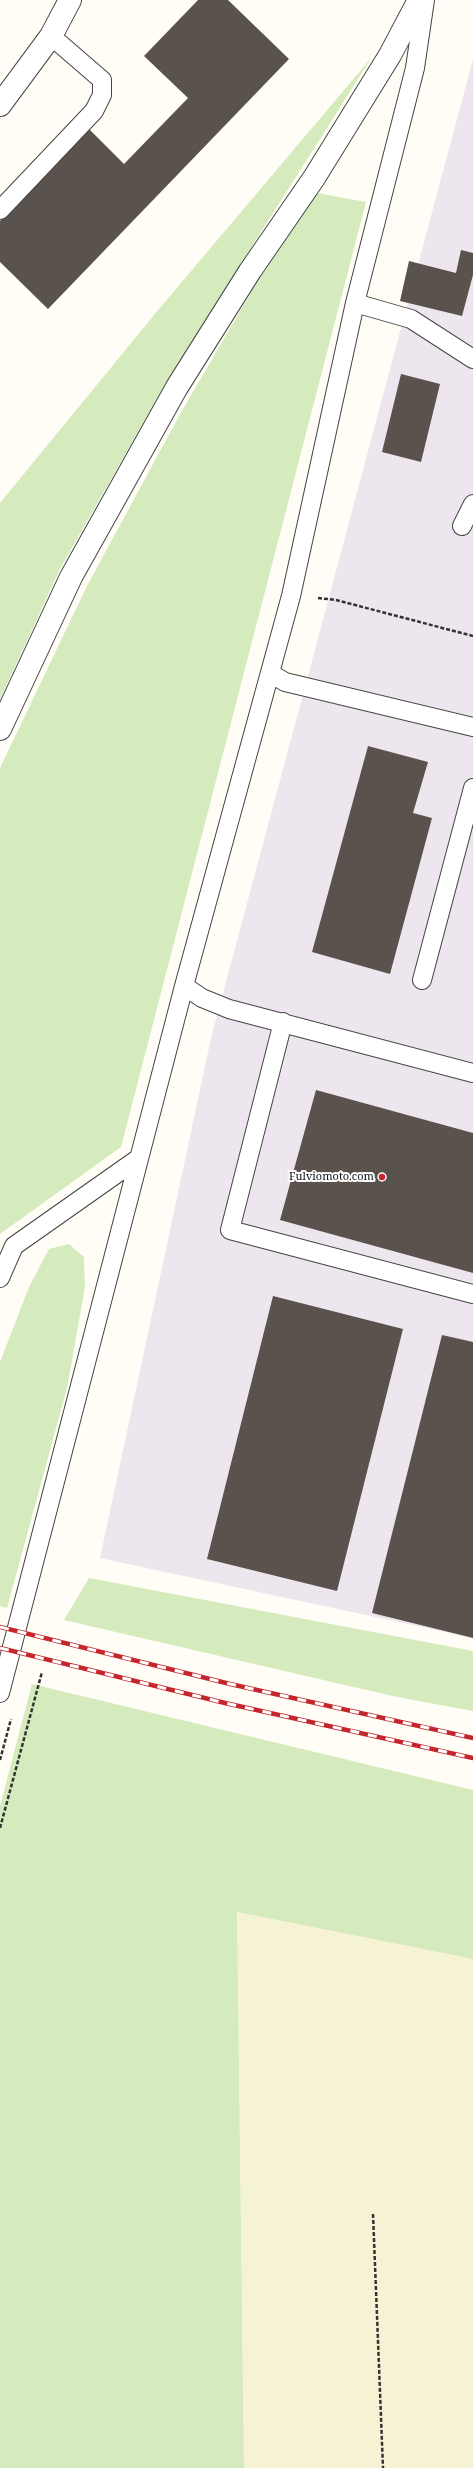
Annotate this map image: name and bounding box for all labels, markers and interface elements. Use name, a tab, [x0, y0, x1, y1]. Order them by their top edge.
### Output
place label: Fulviomoto.com	[289, 1170, 374, 1184]
marker: Fulviomoto.com	[377, 1172, 387, 1182]

